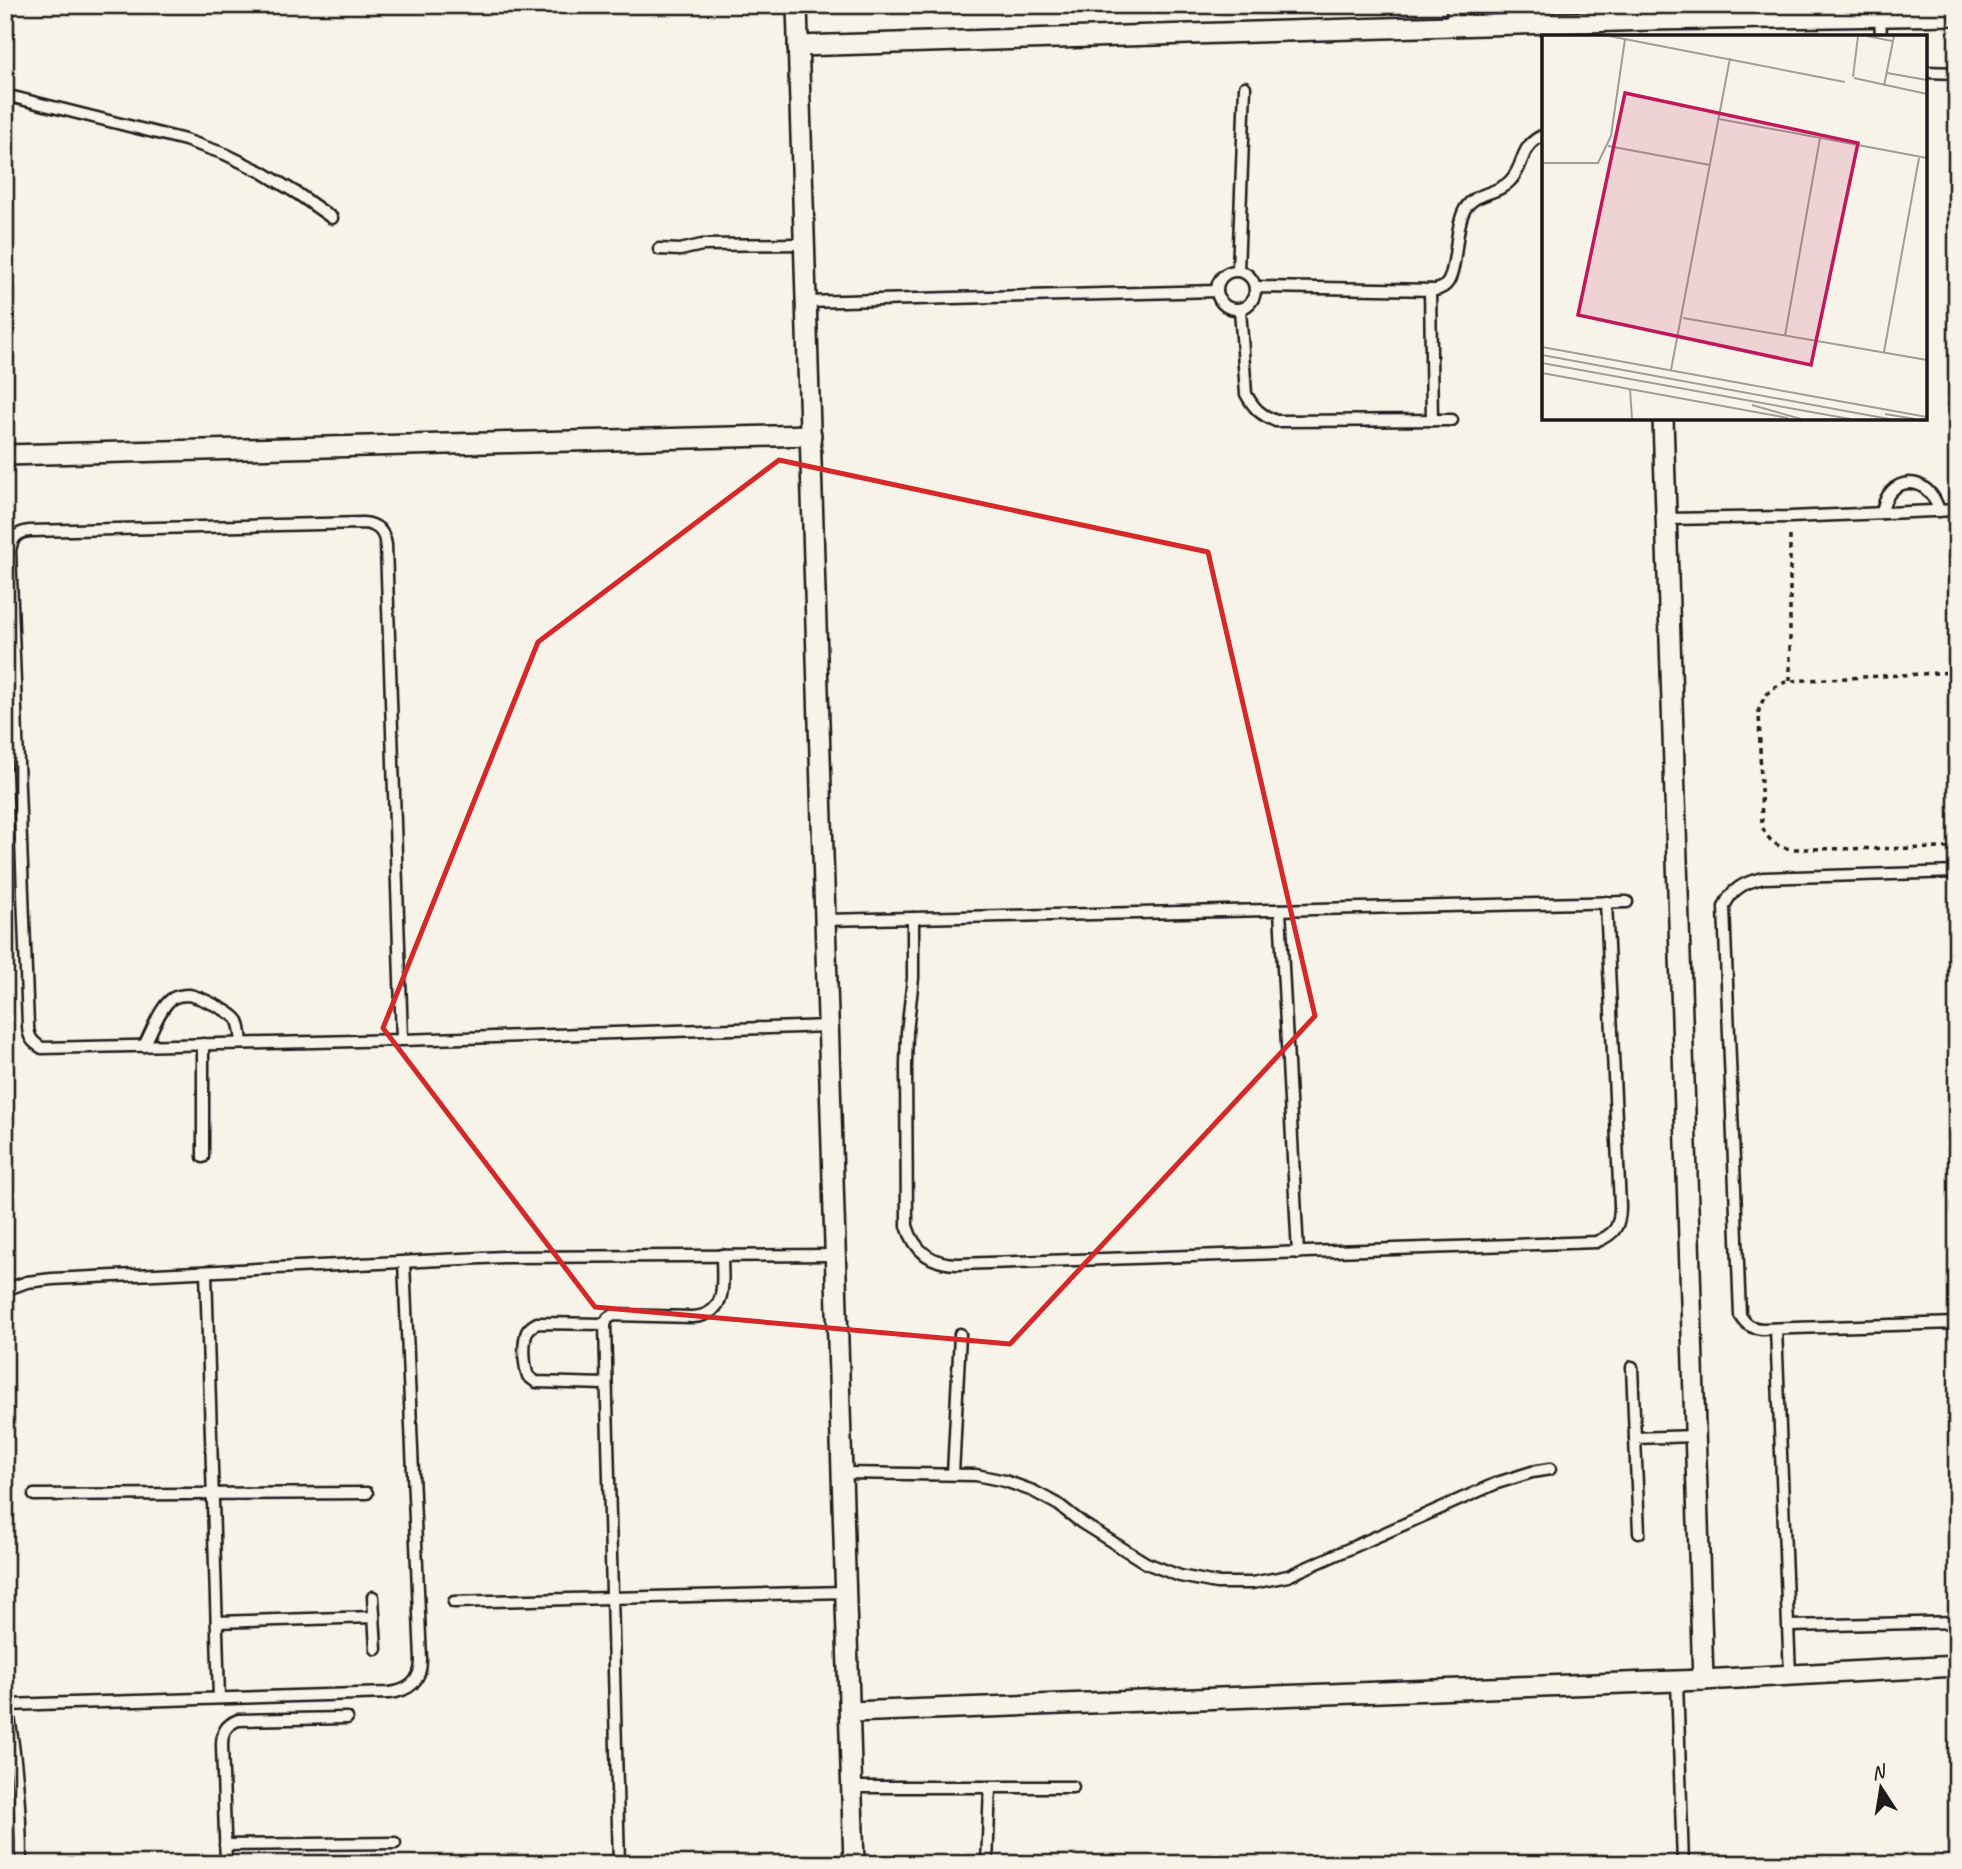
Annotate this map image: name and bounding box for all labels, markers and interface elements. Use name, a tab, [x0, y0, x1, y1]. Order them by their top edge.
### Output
inset map	[1542, 35, 1927, 420]
north arrow	[1846, 1754, 1916, 1824]
text: N	[1869, 1759, 1889, 1785]

